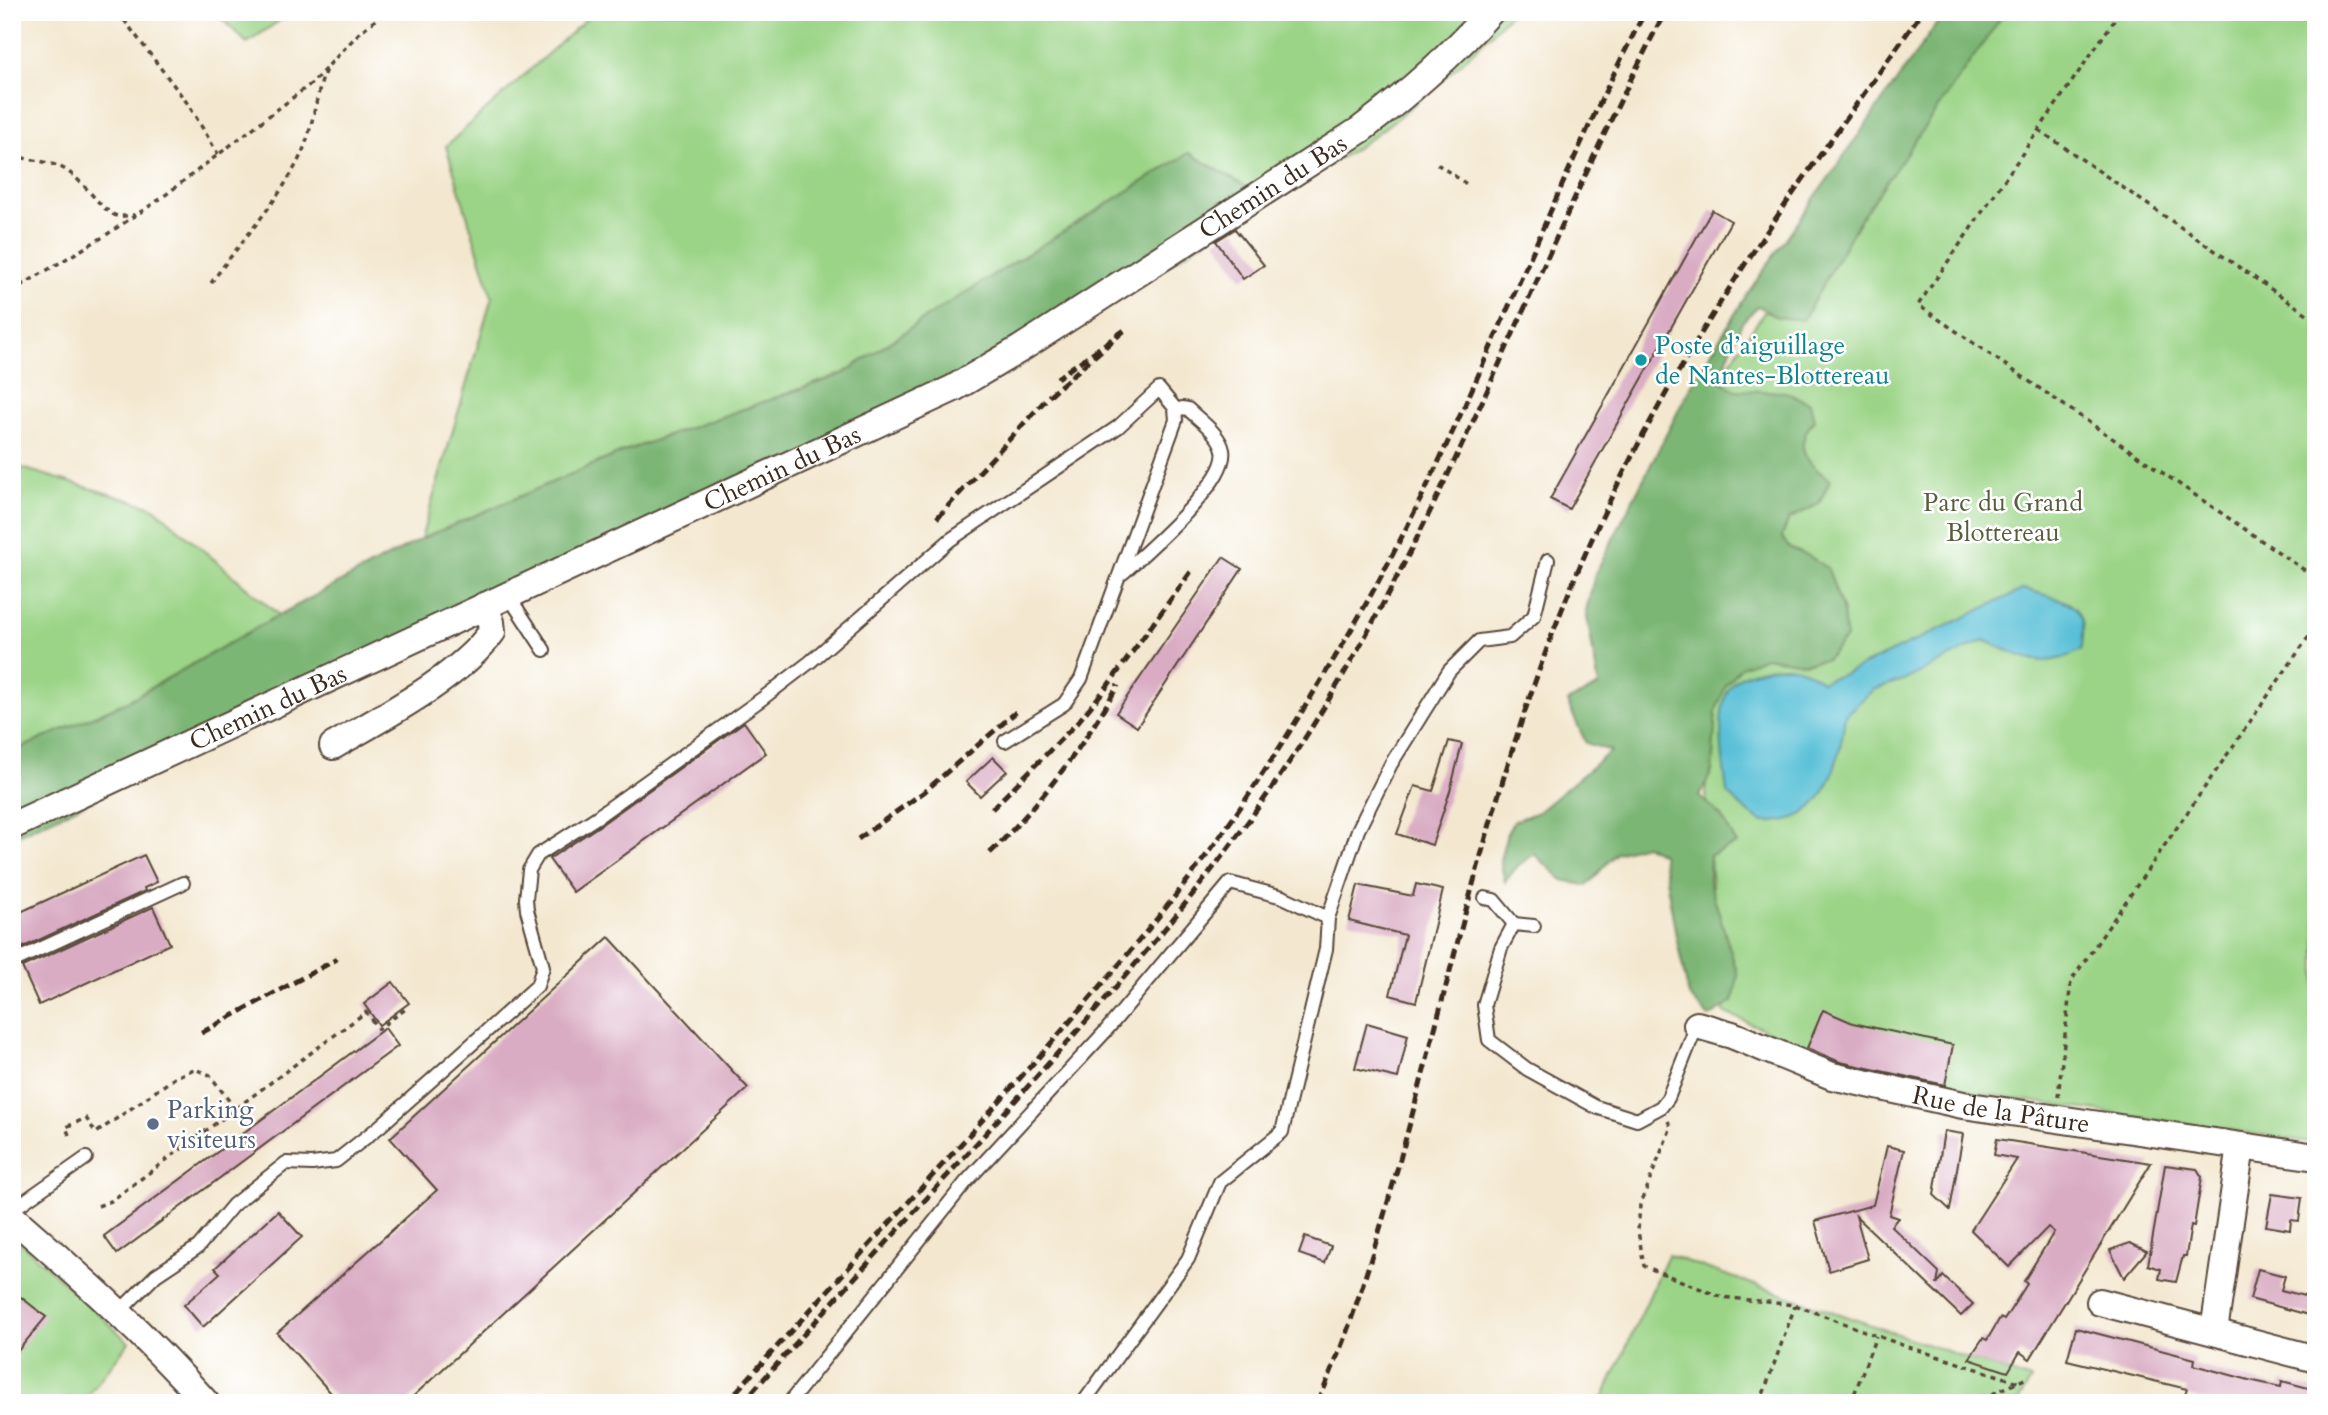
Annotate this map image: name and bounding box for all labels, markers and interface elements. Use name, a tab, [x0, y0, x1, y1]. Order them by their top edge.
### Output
street label: Chemin du Bas	[1192, 126, 1354, 247]
place label: Poste d’aiguillage de Nantes-Blottereau	[1655, 328, 1890, 393]
marker: Poste d’aiguillage de Nantes-Blottereau	[1633, 352, 1649, 368]
street label: Chemin du Bas	[698, 417, 866, 520]
park label: Parc du Grand Blottereau	[1923, 485, 2083, 550]
street label: Chemin du Bas	[184, 656, 352, 759]
street label: Rue de la Pâture	[1909, 1077, 2092, 1141]
place label: Parking visiteurs	[167, 1092, 256, 1157]
marker: Parking visiteurs	[145, 1116, 161, 1132]

